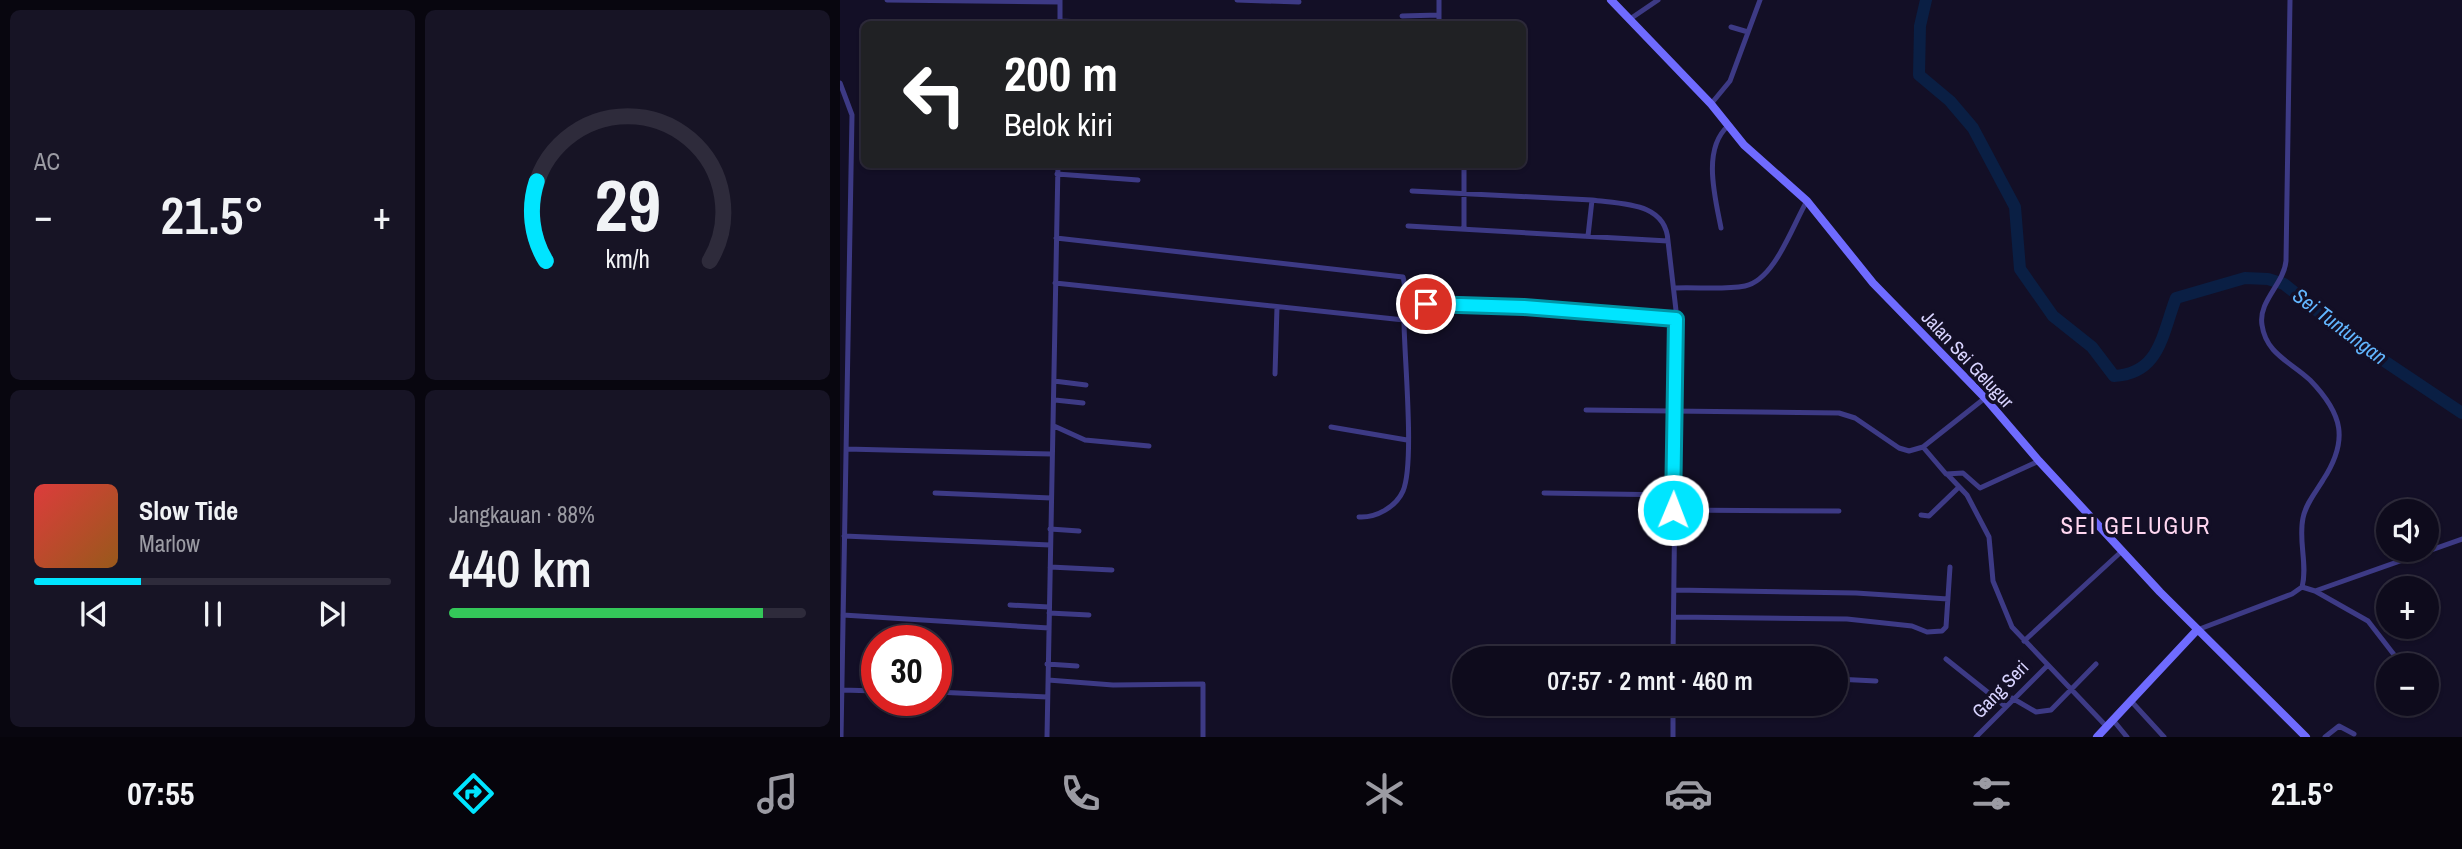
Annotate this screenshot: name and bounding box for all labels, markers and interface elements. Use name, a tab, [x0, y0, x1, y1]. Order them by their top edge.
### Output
text: 200 m	[1004, 40, 1118, 106]
icon: left	[889, 49, 980, 140]
text: Belok kiri	[1004, 103, 1113, 146]
text: AC	[34, 146, 60, 177]
text: 29	[594, 156, 661, 254]
text: 21.5°	[161, 180, 264, 250]
text: −	[34, 190, 52, 241]
text: +	[373, 190, 391, 241]
text: km/h	[605, 242, 650, 276]
pin	[1396, 274, 1456, 334]
water label: Sei Tuntungan	[2287, 281, 2393, 371]
icon: arrive	[1407, 285, 1445, 323]
street label: Jalan Sei Gelugur	[1916, 305, 2021, 414]
position arrow	[1636, 473, 1710, 547]
text: Slow Tide	[139, 493, 238, 528]
text: Jangkauan · 88%	[449, 499, 595, 530]
map controls	[2376, 499, 2439, 716]
button: sound	[2376, 499, 2439, 562]
district label: SEI GELUGUR	[2061, 510, 2211, 541]
text: Marlow	[139, 528, 200, 559]
text: 440 km	[449, 533, 592, 603]
button: +	[2376, 576, 2439, 639]
icon: previous	[75, 595, 113, 633]
icon: pause	[194, 595, 232, 633]
icon: next	[313, 595, 351, 633]
speed limit sign: 30	[861, 625, 952, 716]
button: −	[2376, 653, 2439, 716]
street label: Gang Seri	[1966, 654, 2034, 724]
text: 07:57 · 2 mnt · 460 m	[1547, 663, 1753, 698]
icon: directions	[449, 769, 498, 818]
icon: music	[753, 769, 802, 818]
icon: phone	[1056, 769, 1105, 818]
icon: climate	[1360, 769, 1409, 818]
icon: car	[1664, 769, 1713, 818]
icon: filters	[1967, 769, 2016, 818]
text: 07:55	[127, 772, 194, 815]
text: 21.5°	[2271, 772, 2335, 815]

